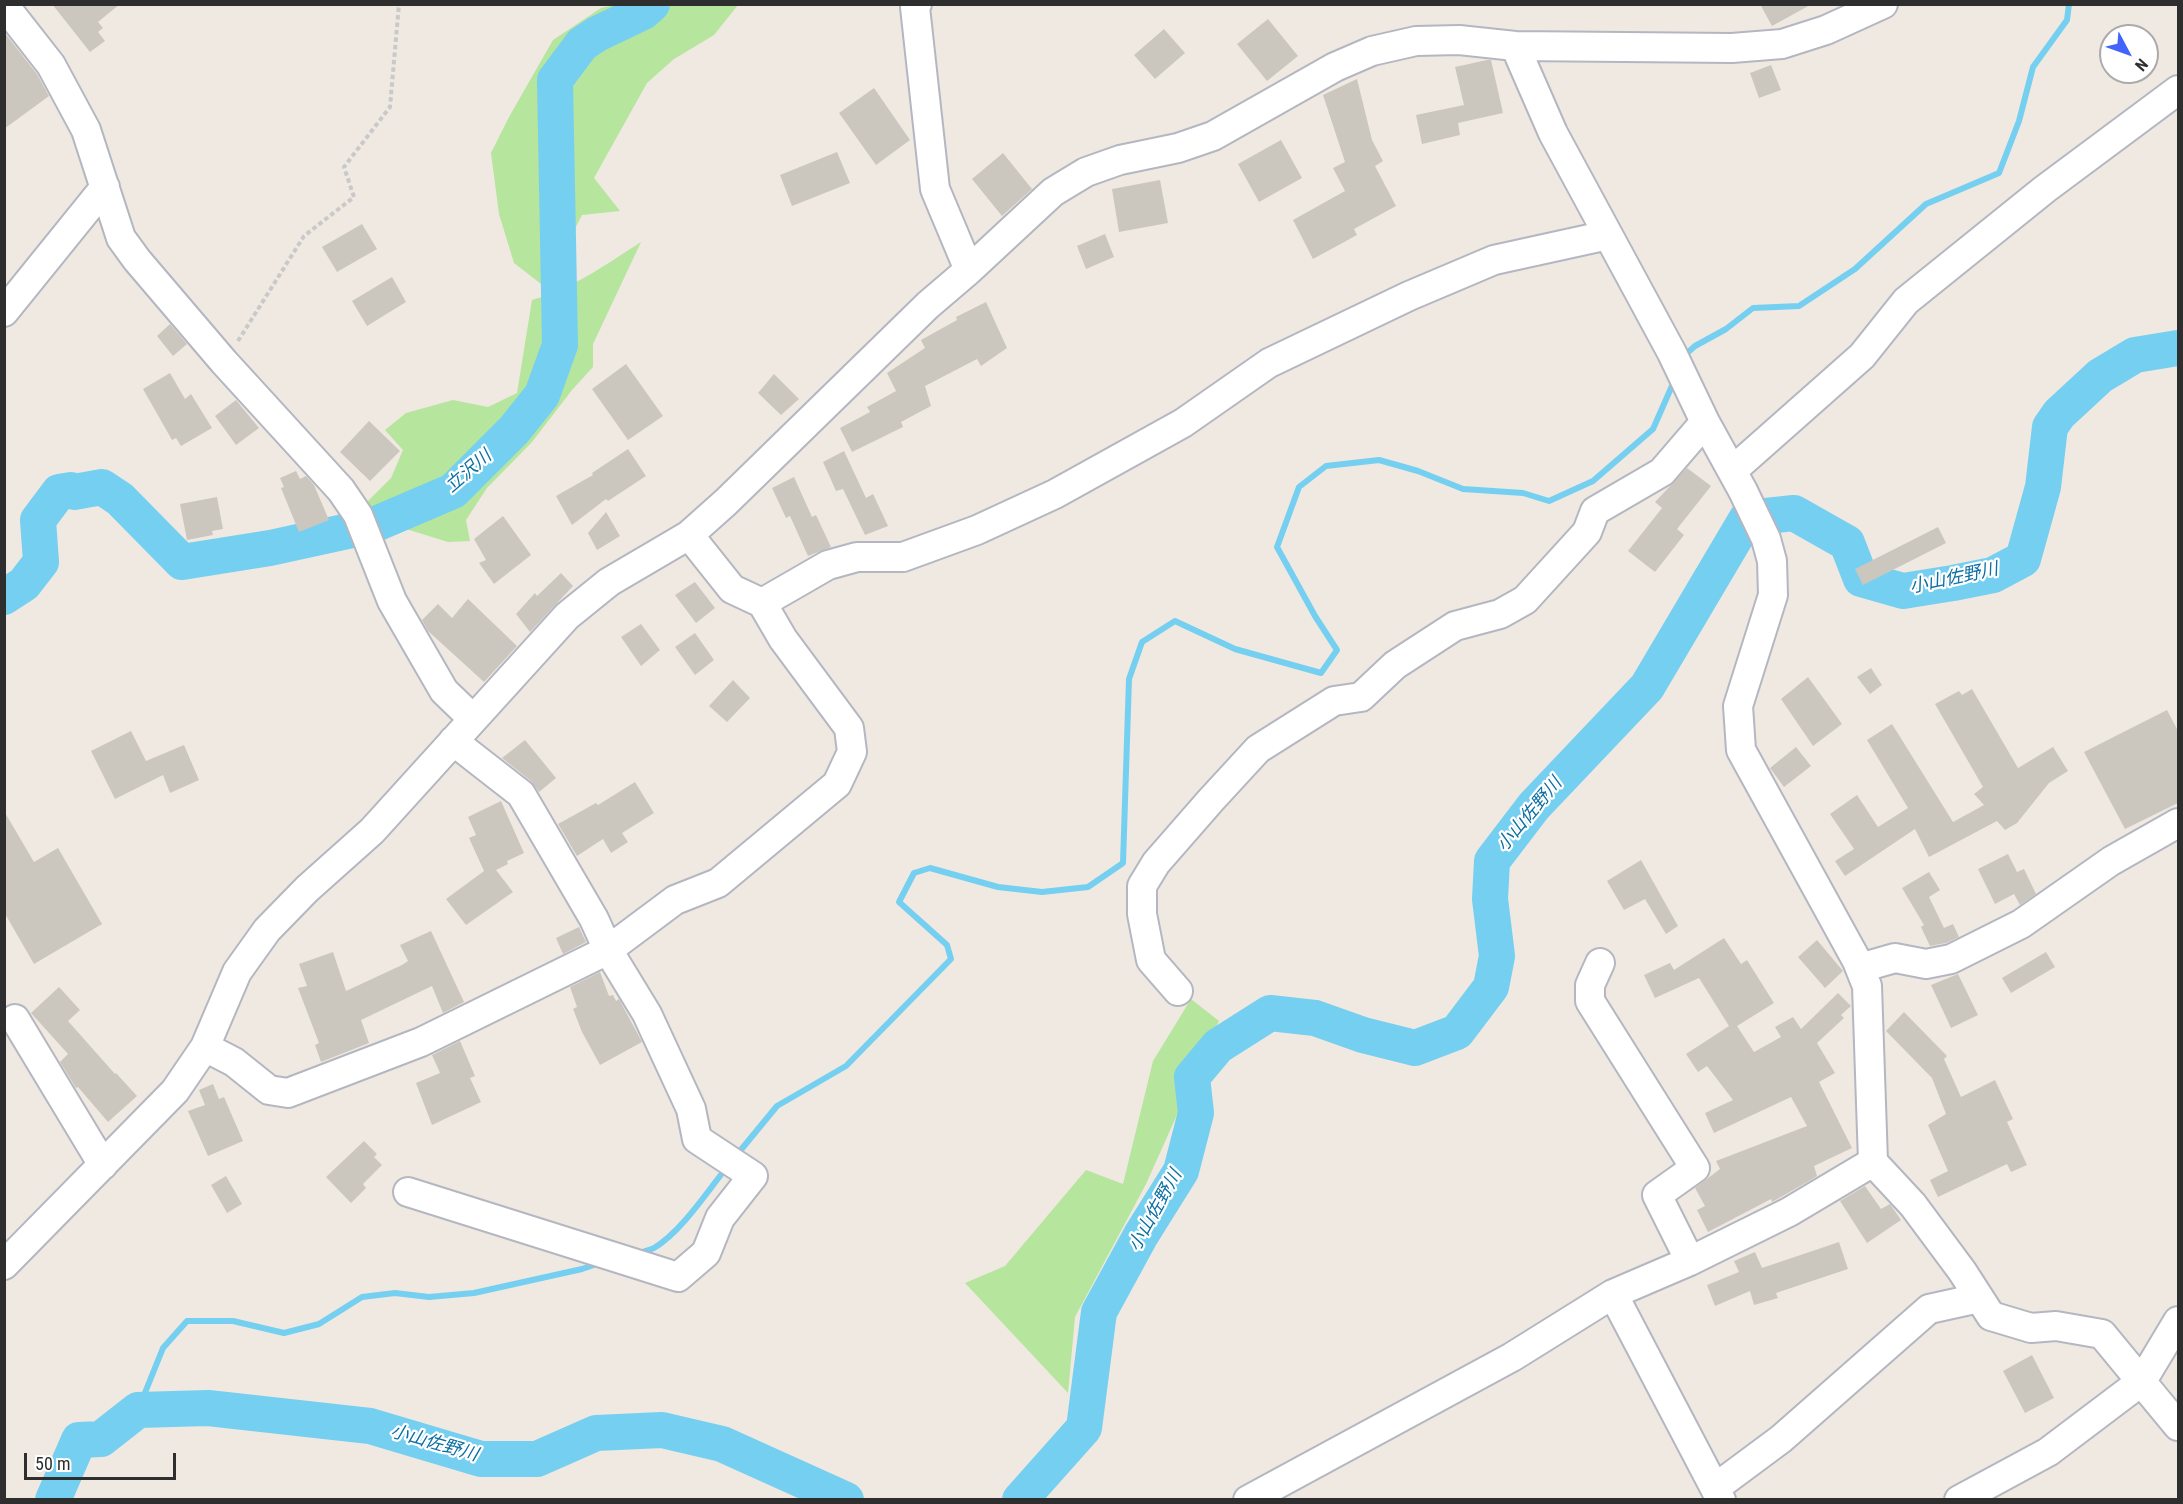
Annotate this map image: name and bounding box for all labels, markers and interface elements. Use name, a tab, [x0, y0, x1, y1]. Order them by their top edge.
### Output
north arrow	[2099, 24, 2159, 84]
text: N	[2131, 55, 2152, 75]
water label: 立沢川	[442, 446, 496, 498]
water label: 小山佐野川	[1908, 559, 2000, 599]
water label: 小山佐野川	[1493, 774, 1567, 856]
water label: 小山佐野川	[1125, 1166, 1187, 1256]
water label: 小山佐野川	[388, 1421, 480, 1467]
scale bar	[27, 1441, 178, 1479]
text: 50 m	[35, 1453, 70, 1474]

